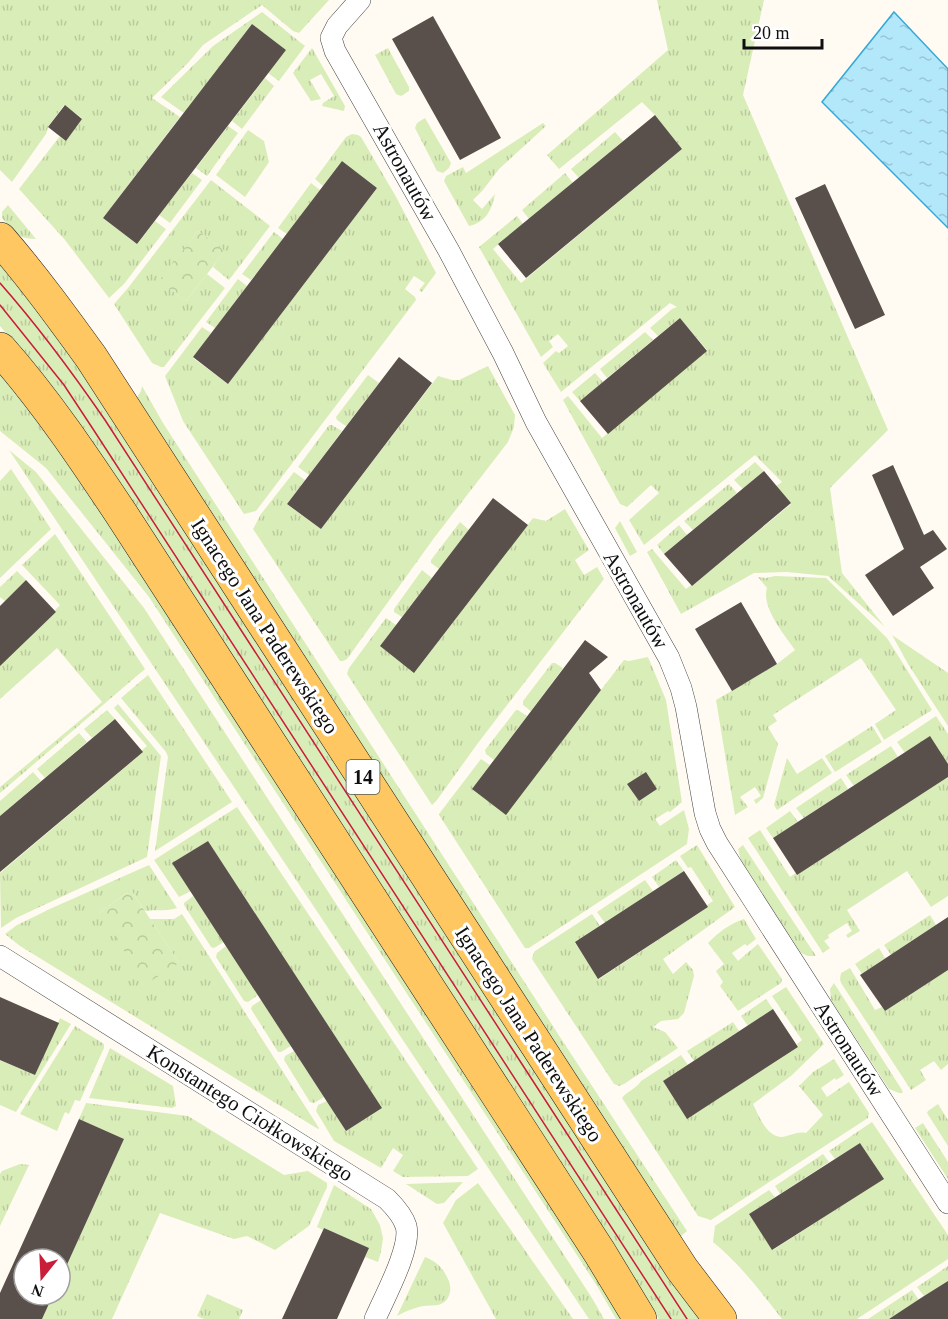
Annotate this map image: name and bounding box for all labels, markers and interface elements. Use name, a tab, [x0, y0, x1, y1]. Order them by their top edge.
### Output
scale bar	[744, 12, 822, 50]
text: 20 m	[753, 23, 790, 43]
street label: Astronautów	[368, 119, 442, 226]
street label: Ignacego Jana Paderewskiego	[186, 514, 344, 738]
street label: Astronautów	[598, 547, 674, 654]
road number: 14	[346, 760, 380, 794]
street label: Ignacego Jana Paderewskiego	[450, 922, 608, 1146]
street label: Astronautów	[809, 997, 889, 1102]
street label: Konstantego Ciołkowskiego	[142, 1040, 358, 1186]
north arrow	[12, 1247, 72, 1307]
text: N	[29, 1281, 46, 1301]

